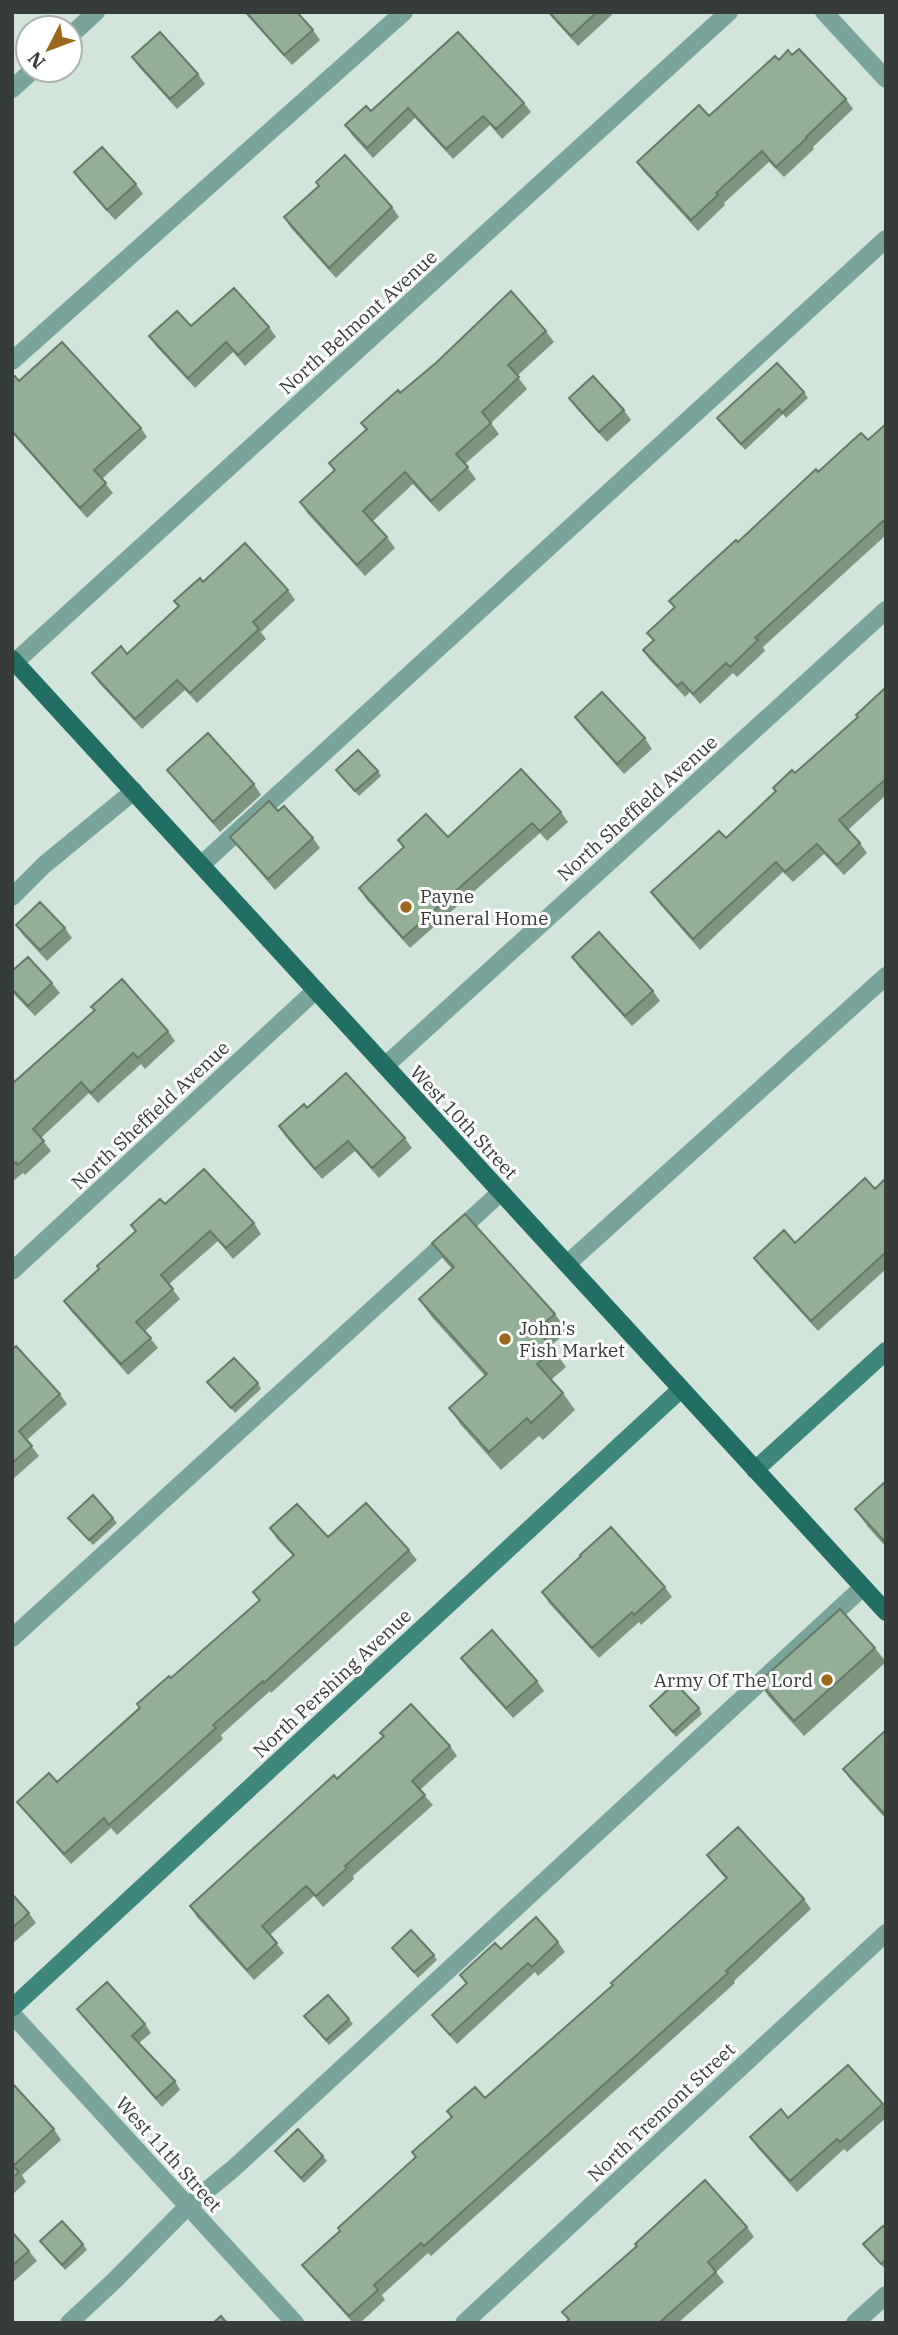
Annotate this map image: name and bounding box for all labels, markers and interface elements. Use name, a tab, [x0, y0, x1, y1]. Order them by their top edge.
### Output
north arrow	[14, 14, 84, 84]
text: N	[22, 47, 50, 74]
street label: North Belmont Avenue	[274, 245, 442, 399]
street label: North Sheffield Avenue	[552, 730, 722, 886]
place label: Payne Funeral Home	[420, 884, 548, 930]
marker: Payne Funeral Home	[398, 899, 414, 915]
street label: North Sheffield Avenue	[66, 1036, 234, 1194]
street label: West 10th Street	[405, 1060, 523, 1184]
place label: John's Fish Market	[519, 1316, 625, 1362]
marker: John's Fish Market	[497, 1331, 513, 1347]
street label: North Pershing Avenue	[248, 1603, 416, 1763]
place label: Army Of The Lord	[654, 1668, 813, 1692]
marker: Army Of The Lord	[819, 1672, 835, 1688]
street label: North Tremont Street	[582, 2037, 740, 2187]
street label: West 11th Street	[111, 2091, 227, 2217]

